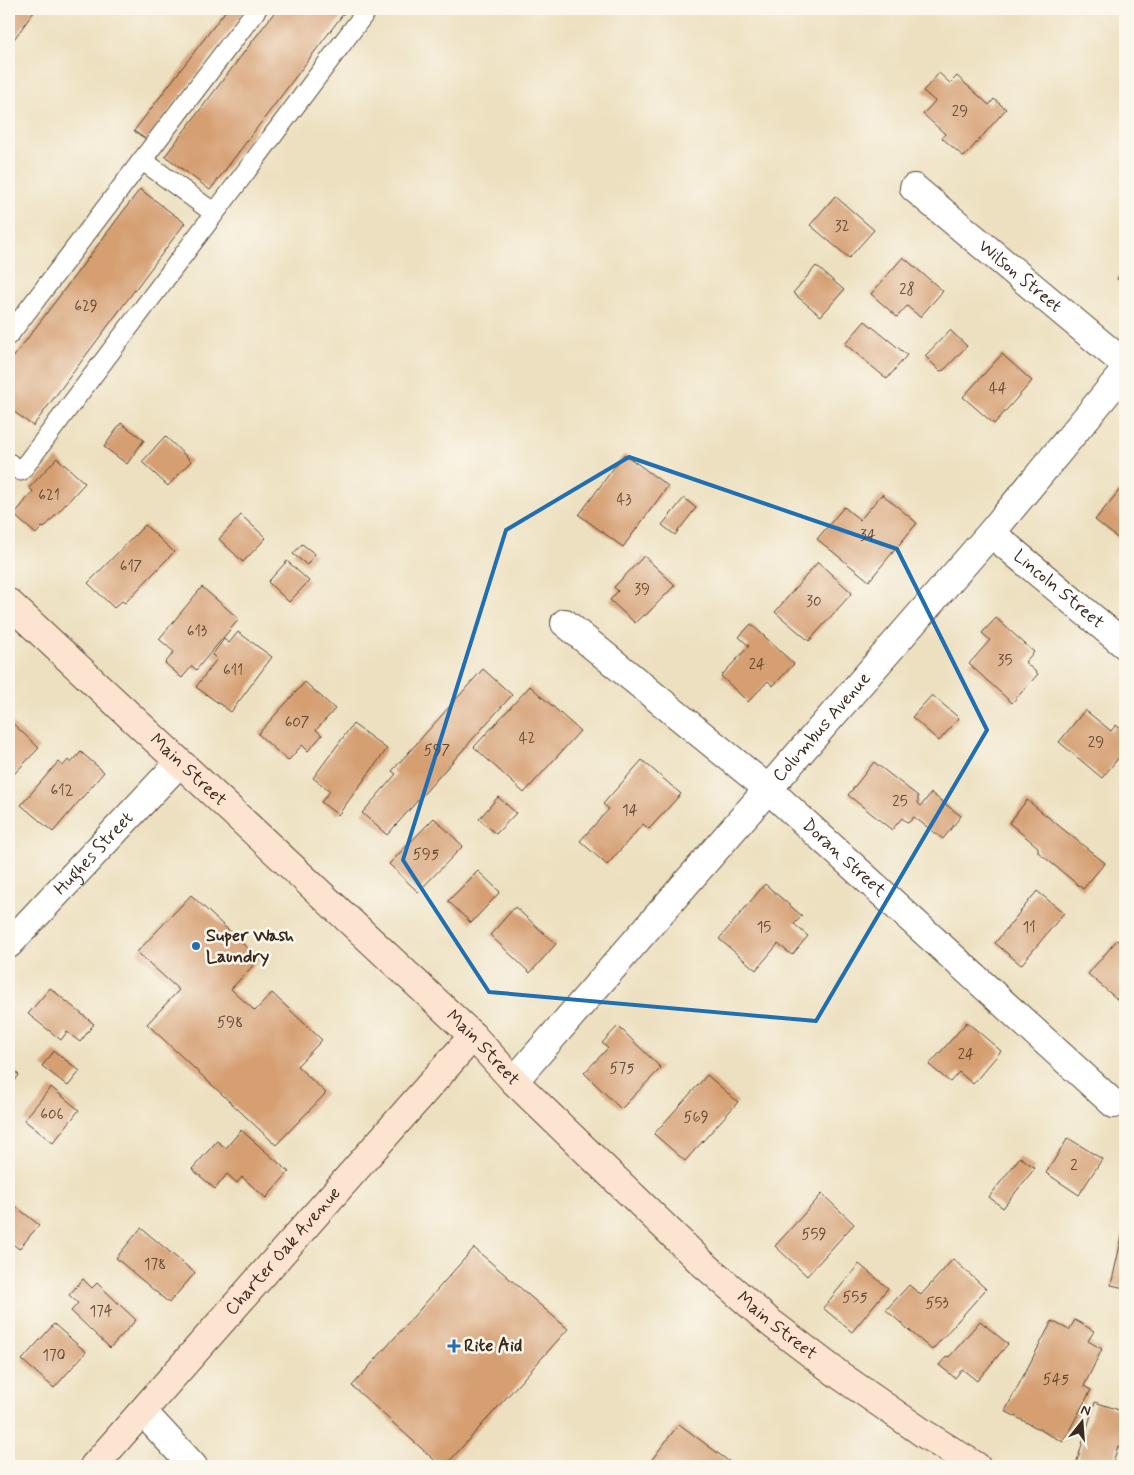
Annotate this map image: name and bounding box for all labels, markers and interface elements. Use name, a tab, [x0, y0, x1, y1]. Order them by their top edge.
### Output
house number: 29	[952, 102, 968, 122]
house number: 32	[835, 217, 849, 237]
street label: Wilson Street	[973, 235, 1067, 318]
house number: 28	[899, 280, 915, 300]
house number: 629	[74, 297, 98, 317]
house number: 44	[989, 379, 1007, 399]
house number: 621	[38, 486, 60, 506]
house number: 43	[616, 490, 632, 510]
house number: 34	[860, 526, 876, 546]
street label: Lincoln Street	[1008, 544, 1109, 634]
house number: 617	[120, 557, 142, 577]
house number: 39	[634, 580, 650, 600]
house number: 30	[806, 592, 822, 612]
house number: 613	[187, 622, 207, 642]
house number: 35	[998, 651, 1012, 671]
house number: 24	[749, 655, 765, 675]
house number: 611	[223, 661, 243, 681]
street label: Columbus Avenue	[768, 667, 876, 787]
house number: 607	[285, 713, 309, 733]
street label: Main Street	[145, 728, 232, 812]
house number: 42	[519, 729, 535, 749]
house number: 29	[1088, 733, 1104, 753]
house number: 597	[424, 741, 450, 761]
house number: 612	[50, 781, 74, 801]
house number: 25	[892, 792, 908, 812]
house number: 14	[622, 801, 638, 821]
street label: Hughes Street	[49, 807, 139, 900]
street label: Doran Street	[797, 814, 892, 903]
house number: 595	[413, 845, 439, 865]
house number: 15	[757, 918, 771, 938]
house number: 11	[1022, 918, 1036, 938]
place label: Super Wash Laundry	[206, 924, 294, 969]
marker: Super Wash Laundry	[190, 940, 202, 952]
street label: Main Street	[441, 1005, 525, 1091]
house number: 598	[217, 1013, 243, 1033]
house number: 24	[958, 1045, 974, 1065]
house number: 575	[610, 1059, 634, 1079]
house number: 606	[40, 1105, 64, 1125]
house number: 569	[683, 1108, 709, 1128]
house number: 2	[1070, 1156, 1078, 1176]
street label: Charter Oak Avenue	[220, 1182, 346, 1321]
house number: 559	[802, 1225, 826, 1245]
house number: 178	[144, 1255, 166, 1275]
street label: Main Street	[731, 1286, 822, 1366]
house number: 555	[842, 1288, 868, 1308]
house number: 553	[925, 1294, 949, 1314]
house number: 174	[89, 1302, 113, 1322]
place label: Rite Aid	[464, 1334, 522, 1358]
marker: Rite Aid	[448, 1340, 460, 1352]
house number: 170	[42, 1346, 66, 1366]
house number: 545	[1043, 1370, 1069, 1390]
north arrow	[1056, 1398, 1106, 1448]
text: N	[1078, 1401, 1093, 1420]

